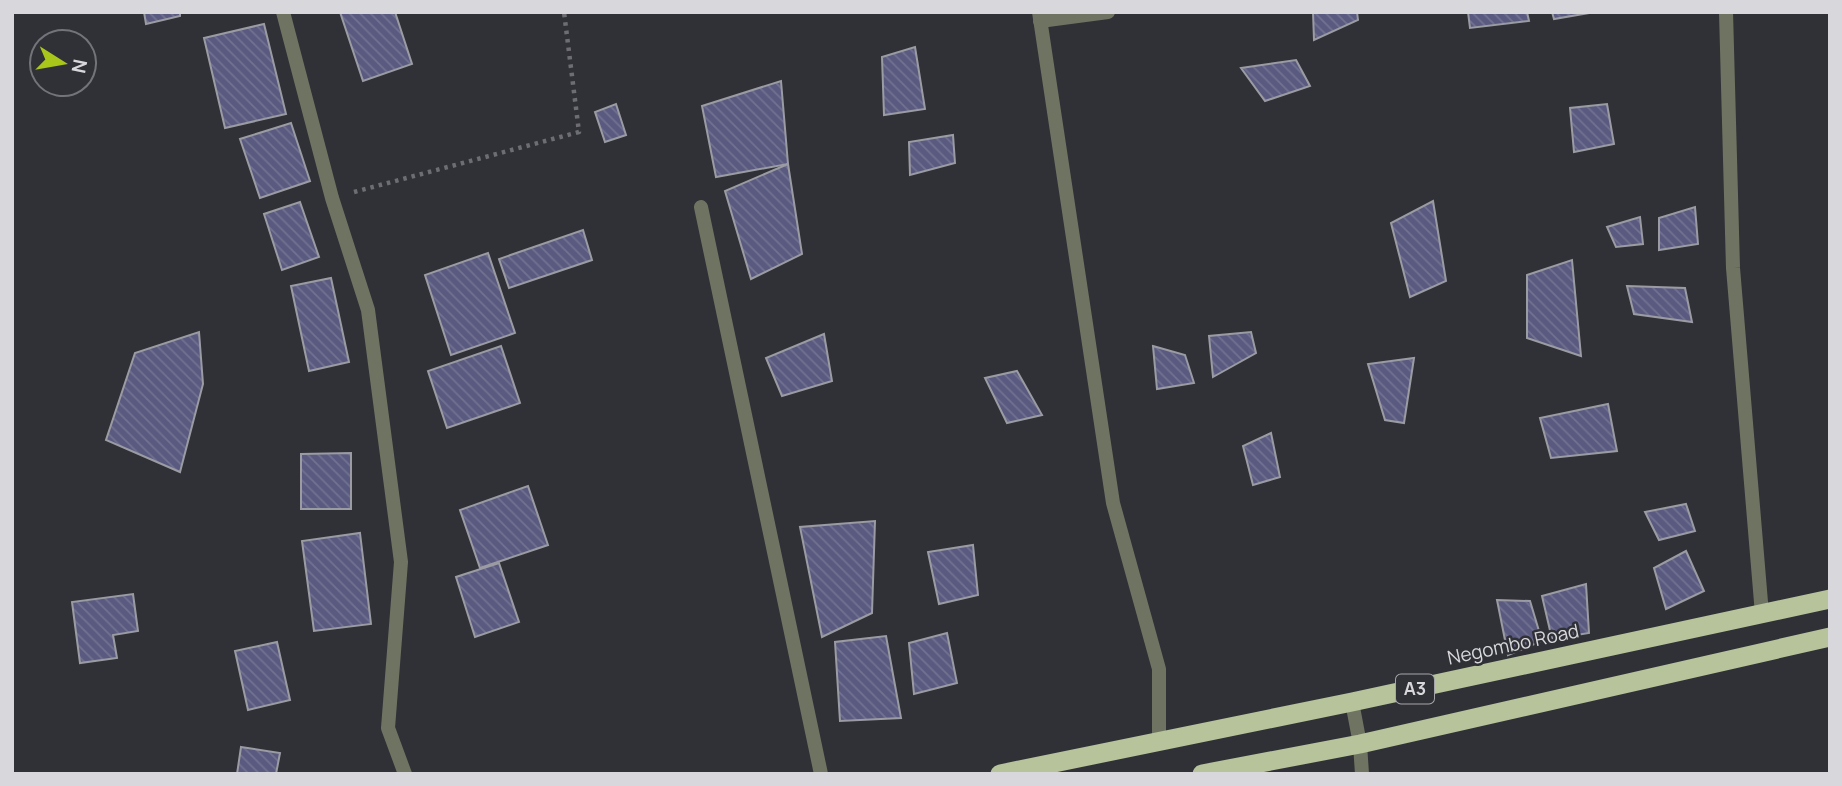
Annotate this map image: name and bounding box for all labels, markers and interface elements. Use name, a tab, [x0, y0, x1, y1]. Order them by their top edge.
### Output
north arrow	[28, 28, 98, 98]
text: N	[66, 57, 94, 75]
street label: Negombo Road	[1445, 617, 1581, 671]
road number: A3	[1396, 674, 1434, 704]

